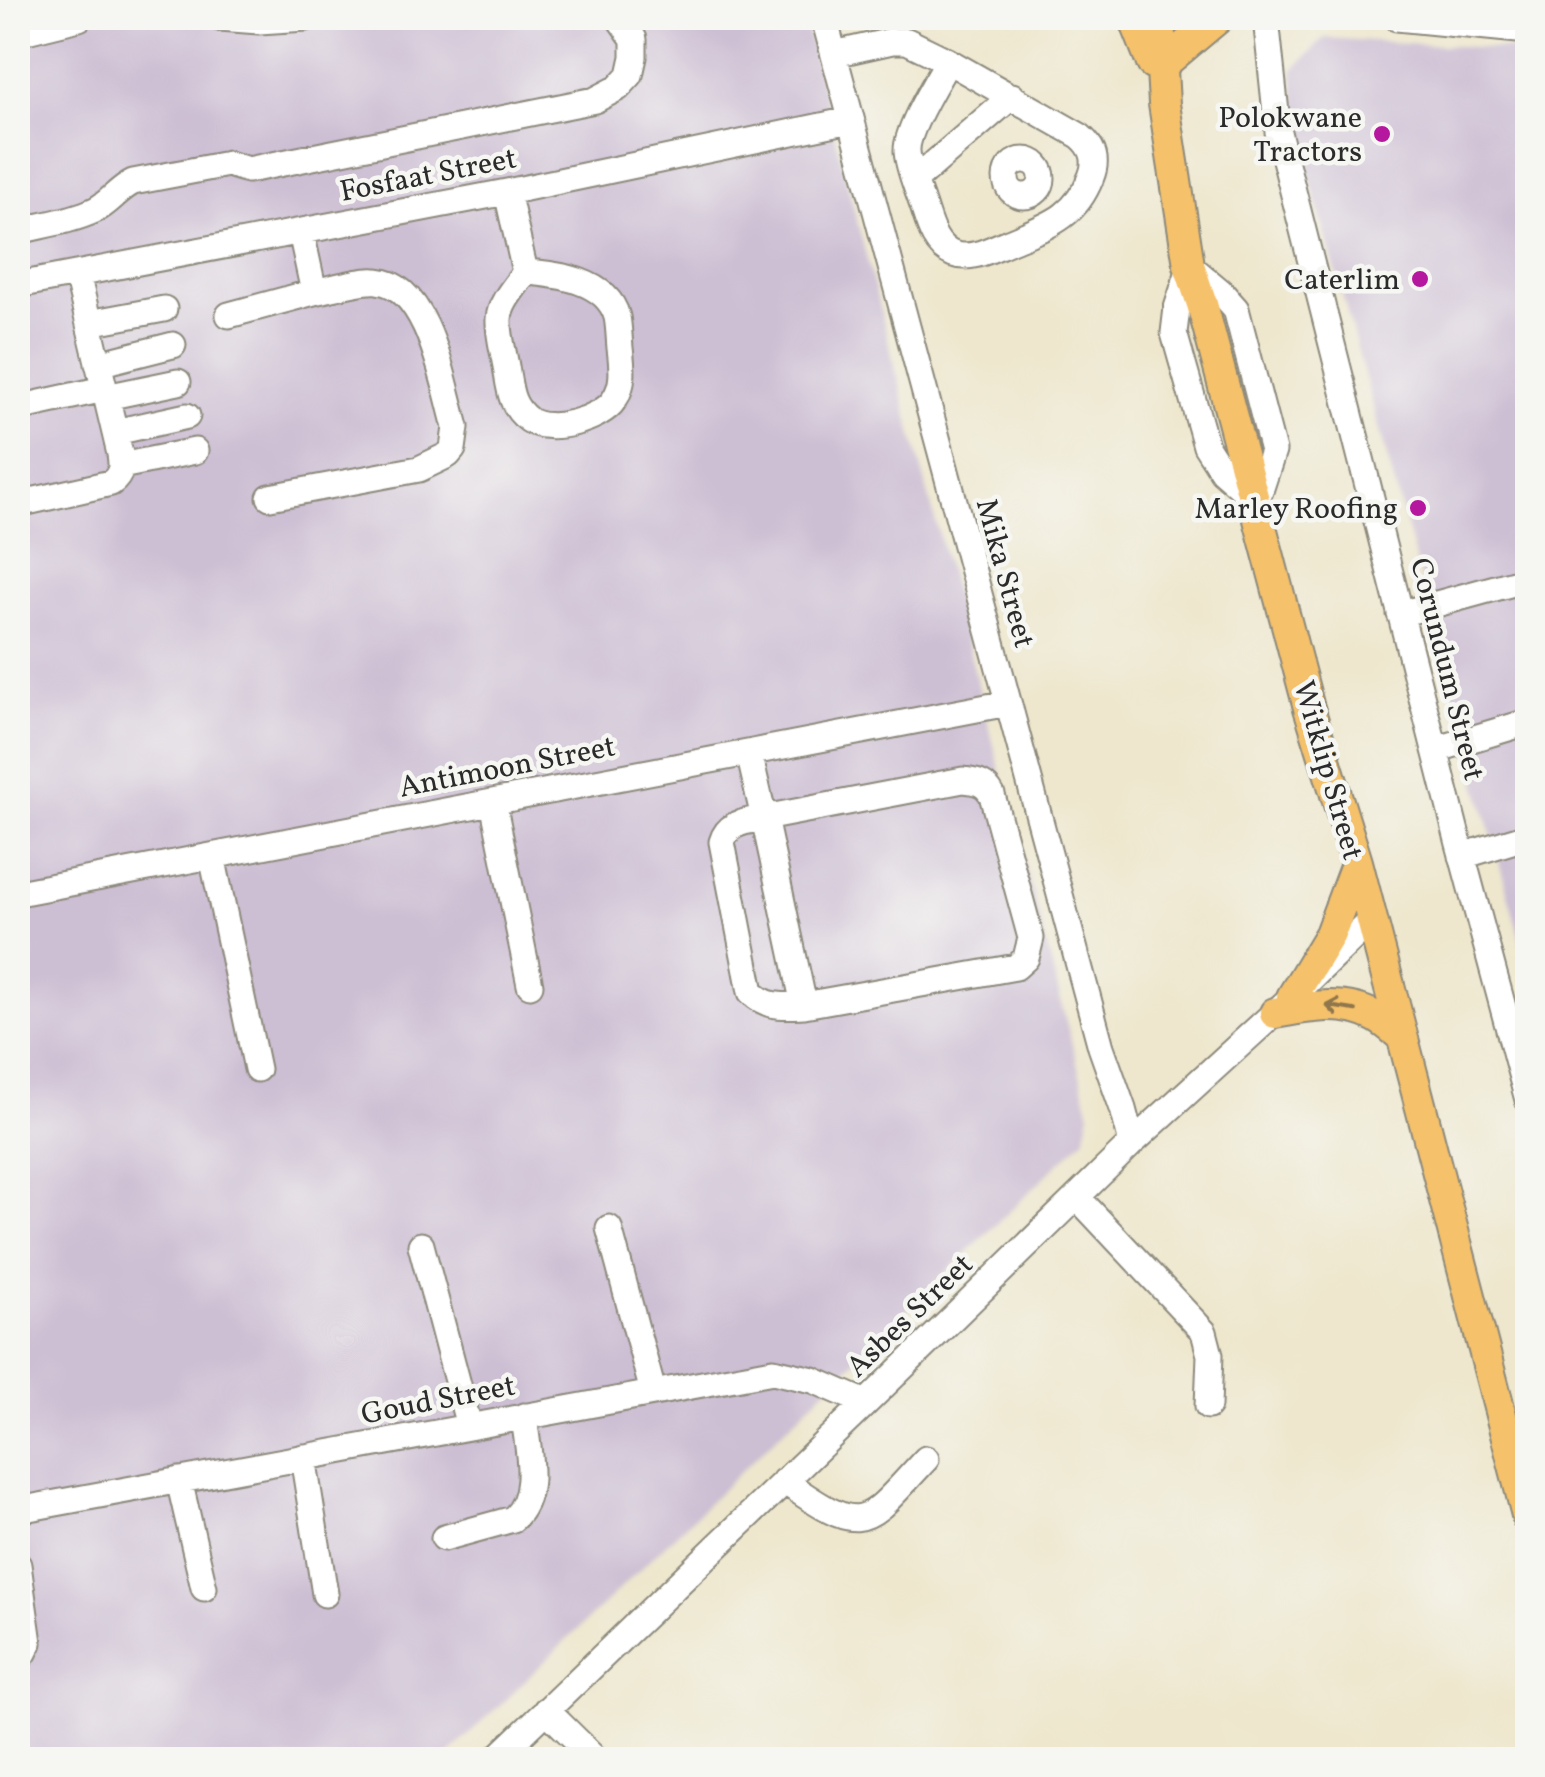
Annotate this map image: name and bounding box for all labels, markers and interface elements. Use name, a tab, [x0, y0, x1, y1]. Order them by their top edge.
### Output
place label: Polokwane Tractors	[1218, 98, 1362, 174]
marker: Polokwane Tractors	[1371, 123, 1393, 145]
street label: Fosfaat Street	[337, 138, 520, 214]
place label: Caterlim	[1284, 260, 1400, 302]
marker: Caterlim	[1409, 268, 1431, 290]
place label: Marley Roofing	[1194, 489, 1398, 531]
street label: Mika Street	[964, 494, 1044, 653]
marker: Marley Roofing	[1407, 497, 1429, 519]
street label: Corundum Street	[1398, 554, 1494, 785]
street label: Witklip Street	[1281, 676, 1373, 865]
street label: Antimoon Street	[396, 726, 619, 810]
one-way arrow	[1326, 998, 1358, 1016]
street label: Asbes Street	[838, 1245, 983, 1388]
street label: Goud Street	[358, 1365, 519, 1436]

